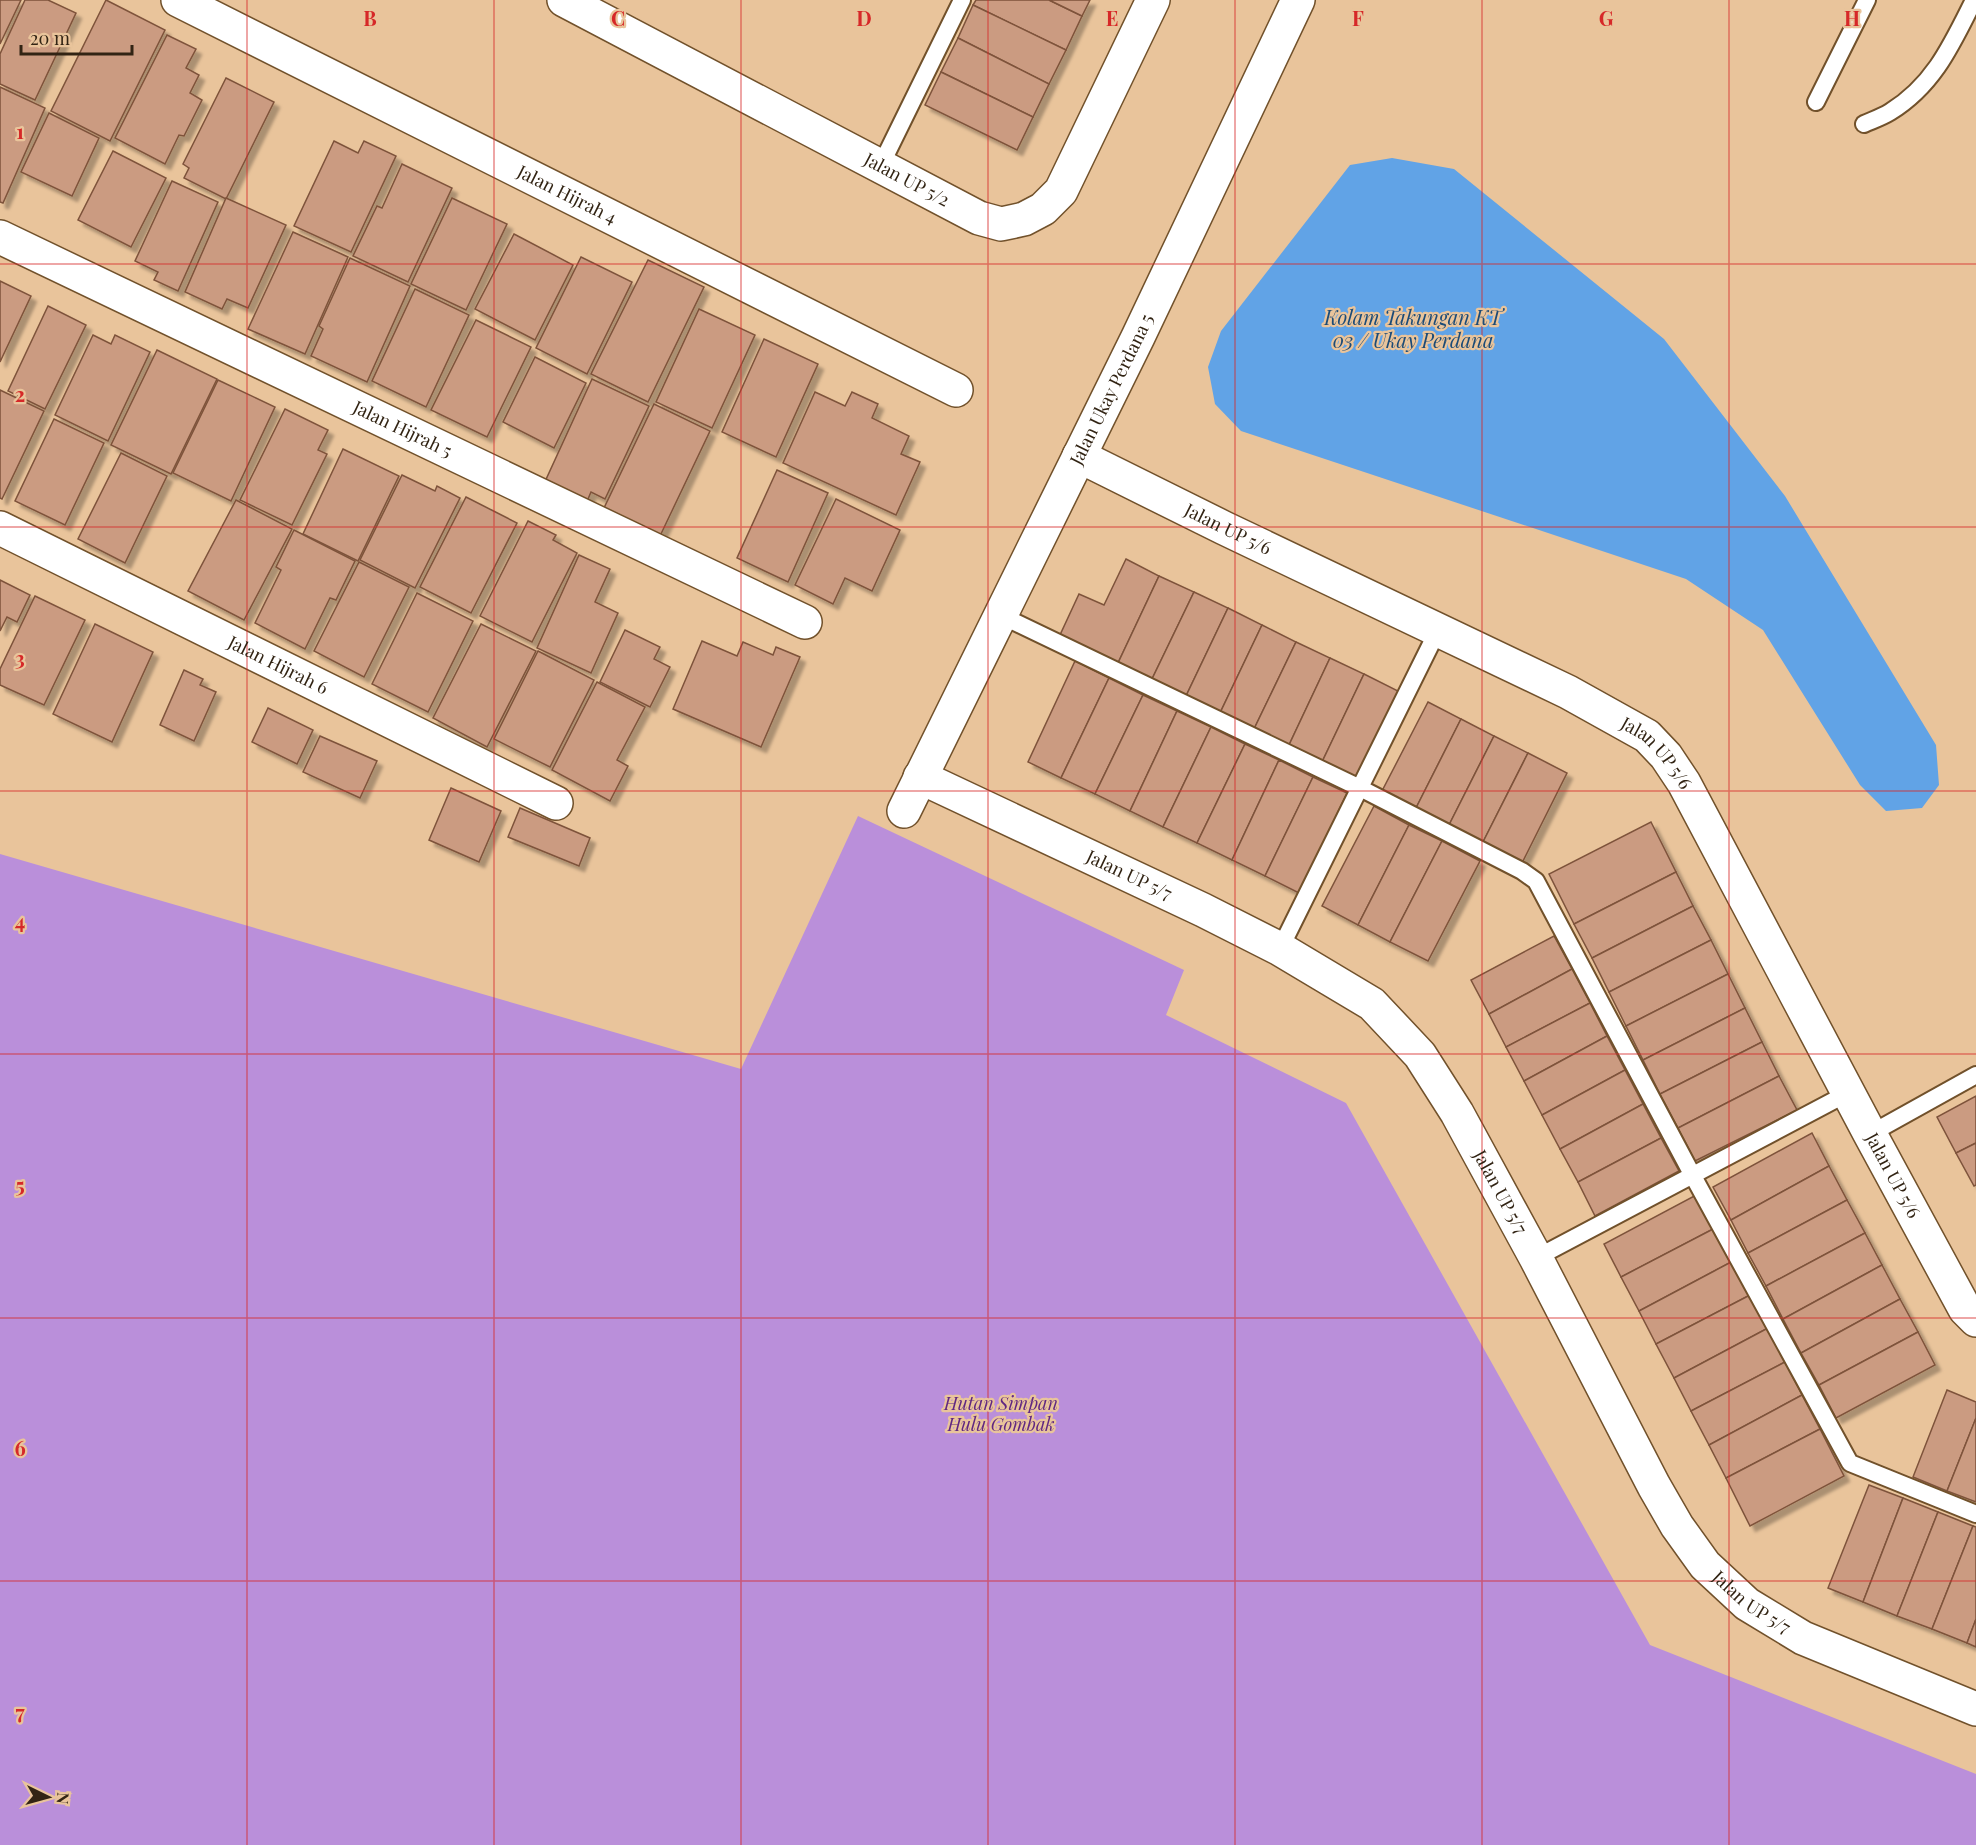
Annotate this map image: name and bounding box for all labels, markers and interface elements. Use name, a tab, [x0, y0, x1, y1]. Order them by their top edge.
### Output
text: B	[363, 4, 377, 31]
text: C	[611, 4, 625, 31]
text: D	[856, 4, 872, 31]
text: E	[1106, 4, 1118, 31]
text: F	[1352, 4, 1364, 31]
text: G	[1599, 4, 1614, 31]
text: H	[1844, 4, 1860, 31]
scale bar	[21, 18, 132, 56]
text: 20 m	[30, 26, 70, 50]
text: 1	[16, 117, 24, 144]
street label: Jalan UP 5/2	[859, 146, 954, 211]
street label: Jalan Hijrah 4	[513, 159, 621, 229]
water label: Kolam Takungan KT 03 / Ukay Perdana	[1323, 303, 1505, 353]
street label: Jalan Ukay Perdana 5	[1063, 310, 1158, 470]
text: 2	[15, 380, 25, 407]
street label: Jalan Hijrah 5	[348, 394, 456, 462]
street label: Jalan UP 5/6	[1180, 497, 1276, 560]
street label: Jalan Hijrah 6	[223, 629, 332, 699]
text: 3	[15, 644, 25, 671]
street label: Jalan UP 5/6	[1616, 710, 1698, 793]
street label: Jalan UP 5/7	[1082, 843, 1177, 905]
text: 4	[15, 907, 25, 934]
street label: Jalan UP 5/6	[1860, 1127, 1926, 1222]
street label: Jalan UP 5/7	[1468, 1144, 1534, 1238]
text: 5	[15, 1171, 25, 1198]
park label: Hutan Simpan Hulu Gombak	[943, 1391, 1058, 1436]
text: 6	[14, 1434, 26, 1461]
street label: Jalan UP 5/7	[1707, 1564, 1796, 1639]
text: 7	[15, 1698, 25, 1725]
north arrow	[18, 1767, 78, 1827]
text: N	[52, 1792, 74, 1805]

